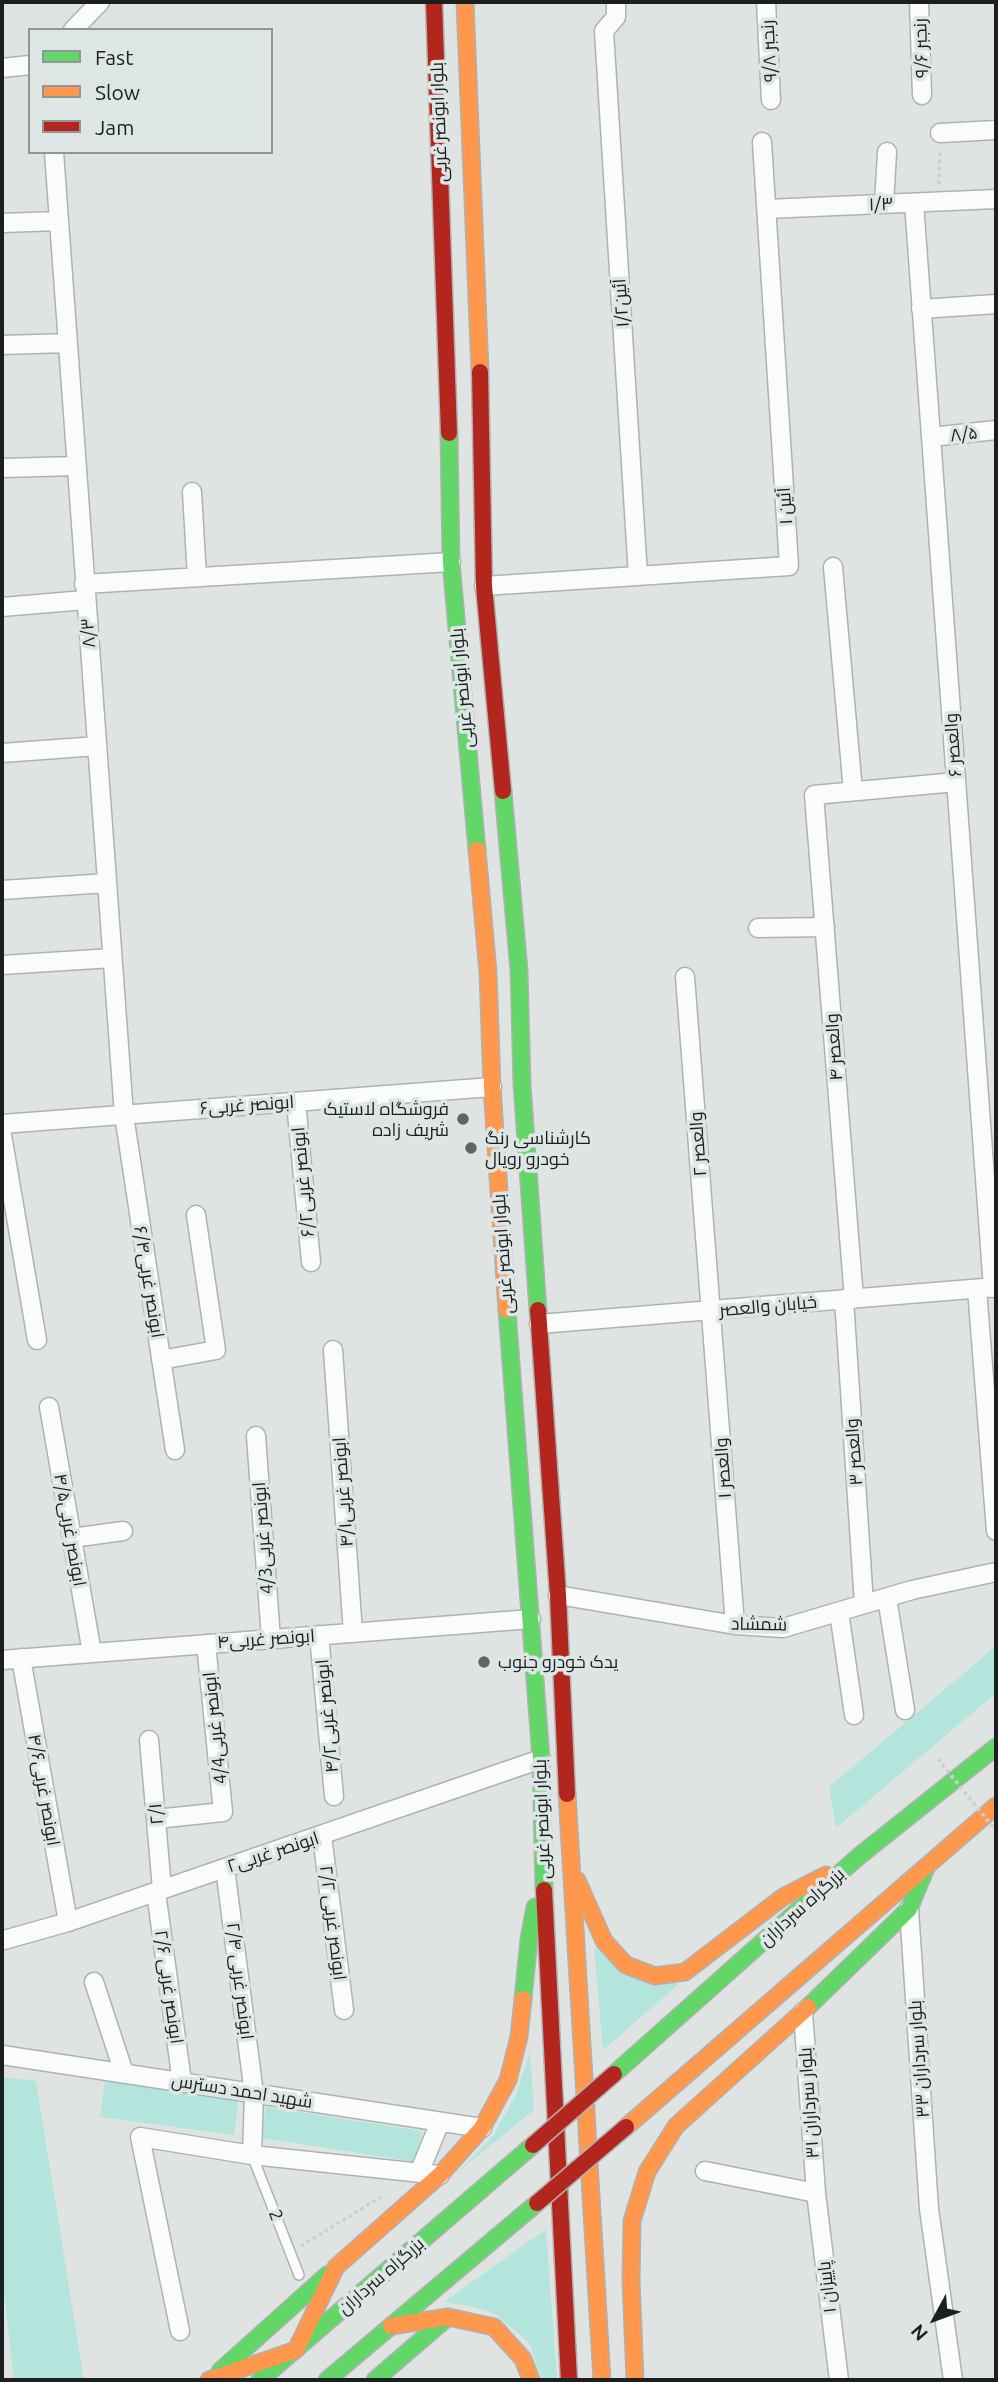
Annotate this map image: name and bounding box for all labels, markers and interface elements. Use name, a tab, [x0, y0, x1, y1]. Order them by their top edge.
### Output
street label: رنجبر ۹/۶	[909, 18, 933, 78]
street label: رنجبر ۹/۸	[757, 19, 781, 83]
legend	[28, 28, 273, 154]
text: Fast	[95, 45, 133, 69]
street label: بلوار ابونصر غربی	[426, 61, 452, 183]
text: Slow	[95, 80, 140, 104]
text: Jam	[95, 115, 134, 139]
street label: ۱/۳	[868, 193, 894, 215]
street label: ۱/۲آئین	[609, 278, 633, 328]
street label: ۸/۵	[949, 422, 979, 446]
street label: آئین ۱	[773, 487, 797, 525]
street label: ۸/۳	[76, 617, 100, 649]
street label: بلوار ابونصر غربی	[446, 627, 478, 749]
street label: والعصر ۶	[940, 712, 966, 778]
street label: والعصر ۴	[821, 1013, 847, 1081]
street label: ۶ابونصر غربی	[199, 1091, 295, 1119]
place label: فروشگاه لاستیک شریف زاده	[324, 1098, 449, 1140]
marker: فروشگاه لاستیک شریف زاده	[455, 1111, 471, 1127]
street label: والعصر ۲	[685, 1111, 711, 1177]
street label: ۶/۲ابونصر غربی	[287, 1126, 319, 1238]
place label: کارشناسی رنگ خودرو رویال	[485, 1127, 591, 1170]
marker: کارشناسی رنگ خودرو رویال	[463, 1140, 479, 1156]
street label: بلوار ابونصر غربی	[488, 1193, 518, 1315]
street label: ۶/۴ابونصر غربی	[129, 1224, 169, 1340]
street label: خیابان والعصر	[718, 1291, 818, 1321]
street label: والعصر ۳	[841, 1418, 867, 1486]
street label: ۴/۱ابونصر غربی	[328, 1436, 358, 1548]
street label: والعصر ۱	[710, 1437, 736, 1499]
street label: ۴/۵ابونصر غربی	[49, 1472, 91, 1588]
street label: 4/3ابونصر غربی	[248, 1481, 278, 1595]
street label: شمشاد	[731, 1613, 787, 1635]
street label: ۴ابونصر غربی	[216, 1625, 316, 1653]
place label: یدک خودرو جنوب	[498, 1651, 618, 1673]
marker: یدک خودرو جنوب	[476, 1654, 492, 1670]
street label: ۴/۲ابونصر غربی	[311, 1658, 343, 1774]
street label: 4/4ابونصر غربی	[198, 1671, 232, 1785]
street label: ۴/۶ابونصر غربی	[24, 1732, 64, 1848]
street label: بلوار ابونصر غربی	[529, 1758, 555, 1880]
street label: ۲/۱	[144, 1802, 168, 1826]
street label: ۲ابونصر غربی	[224, 1827, 322, 1877]
street label: بزرگراه سرداران	[755, 1863, 849, 1951]
street label: ابونصر غربی ۲/۲	[315, 1864, 351, 1982]
street label: ابونصر غربی ۲/۴	[222, 1921, 258, 2041]
street label: ابونصر غربی ۲/۶	[150, 1929, 188, 2045]
street label: بلوار سرداران ۳۳	[904, 1999, 934, 2119]
street label: بلوار سرداران ۳۱	[794, 2047, 824, 2159]
street label: شهید احمد دسترس	[170, 2069, 314, 2113]
street label: 2	[264, 2206, 288, 2224]
street label: بزرگراه سرداران	[334, 2233, 428, 2319]
street label: پاییزان ۱	[813, 2260, 841, 2314]
north arrow	[900, 2284, 970, 2354]
text: N	[906, 2320, 932, 2345]

